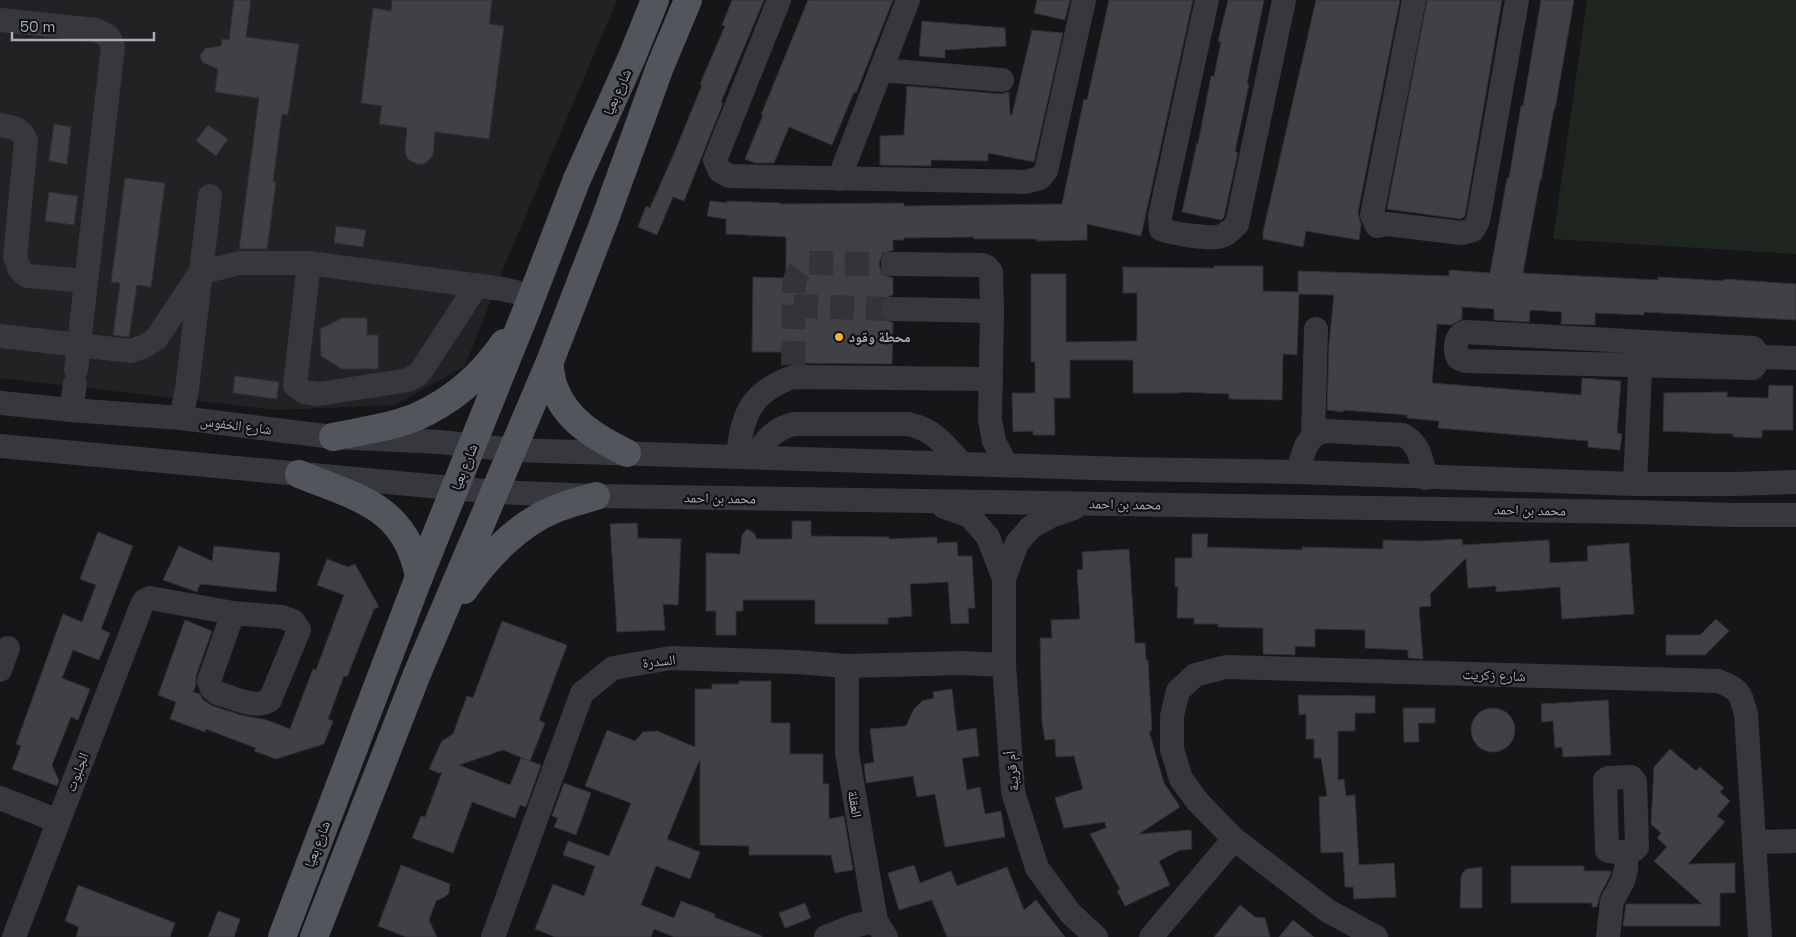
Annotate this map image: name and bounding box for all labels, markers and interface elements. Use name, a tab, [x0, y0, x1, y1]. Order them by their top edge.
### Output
scale bar	[12, 10, 155, 42]
text: 50 m	[20, 17, 55, 36]
street label: شارع بعيا	[599, 66, 636, 118]
place label: محطة وقود	[849, 328, 911, 346]
marker: محطة وقود	[833, 331, 845, 343]
street label: شارع الخفوس	[199, 412, 273, 439]
street label: شارع بعيا	[447, 441, 482, 493]
street label: محمد بن احمد	[684, 488, 756, 508]
street label: محمد بن احمد	[1089, 494, 1161, 514]
street label: محمد بن احمد	[1494, 500, 1566, 520]
street label: السدرة	[641, 650, 677, 672]
street label: شارع زكريت	[1462, 665, 1526, 686]
street label: الجلبوت	[61, 750, 93, 794]
street label: أم قريبة	[1001, 750, 1024, 792]
street label: العقلة	[844, 789, 866, 819]
street label: شارع بعيا	[300, 818, 335, 870]

